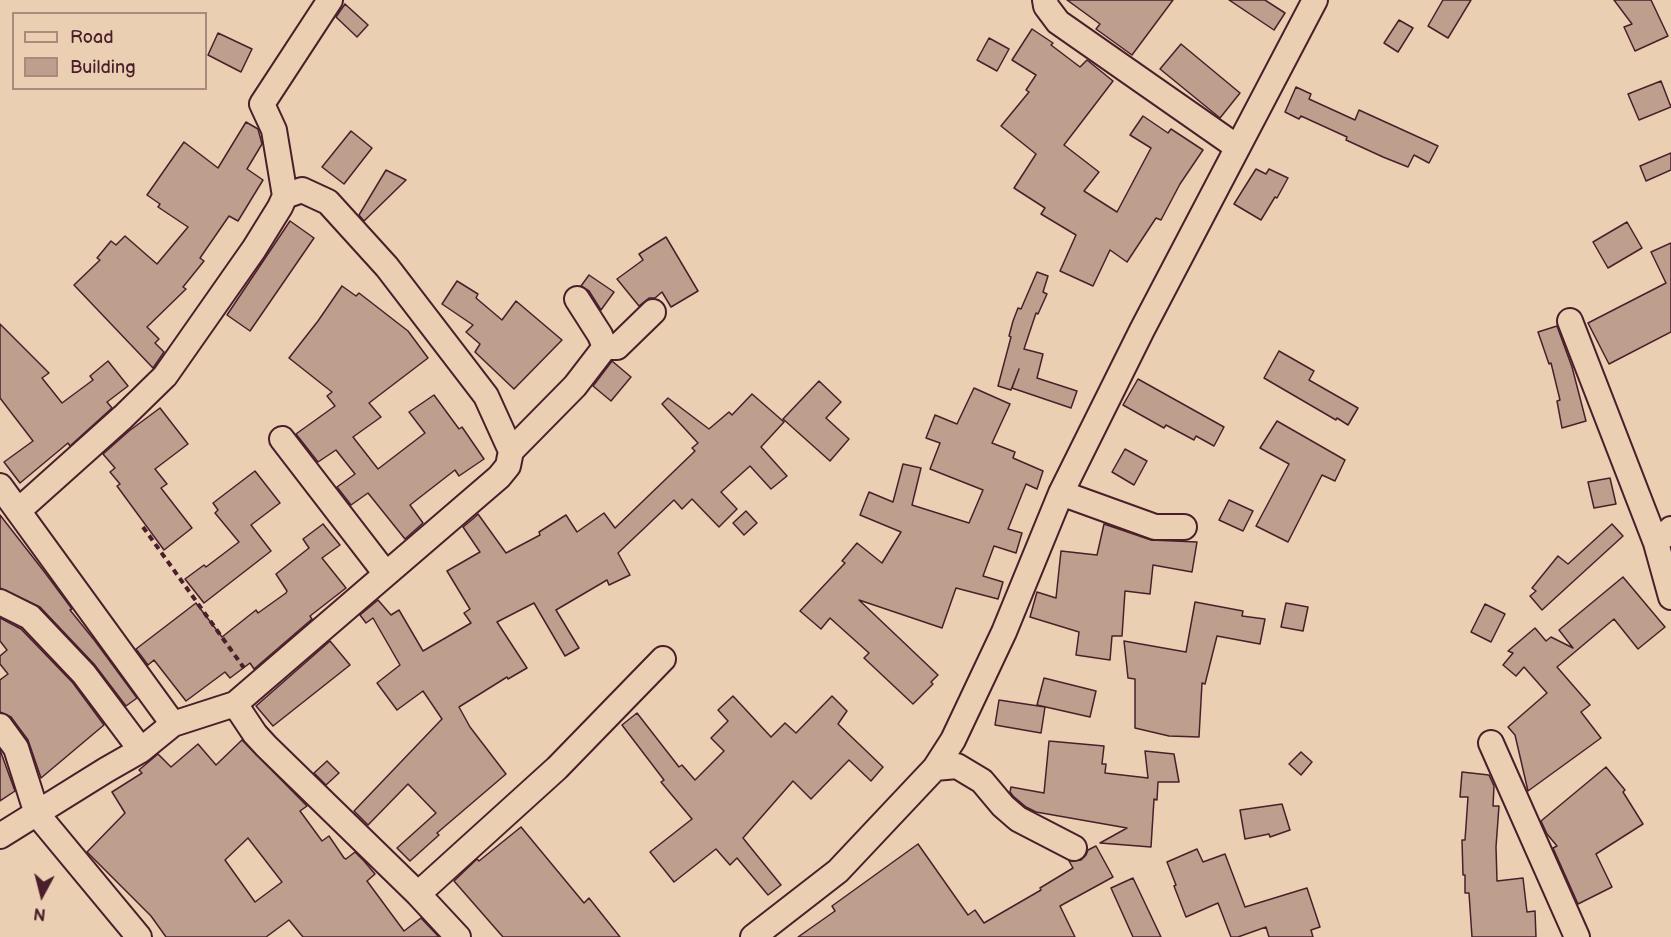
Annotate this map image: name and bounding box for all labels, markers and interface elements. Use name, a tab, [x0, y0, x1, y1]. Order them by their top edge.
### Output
legend	[12, 12, 207, 90]
text: Road	[70, 27, 114, 48]
text: Building	[70, 57, 136, 78]
north arrow	[12, 865, 72, 925]
text: N	[33, 903, 47, 924]

